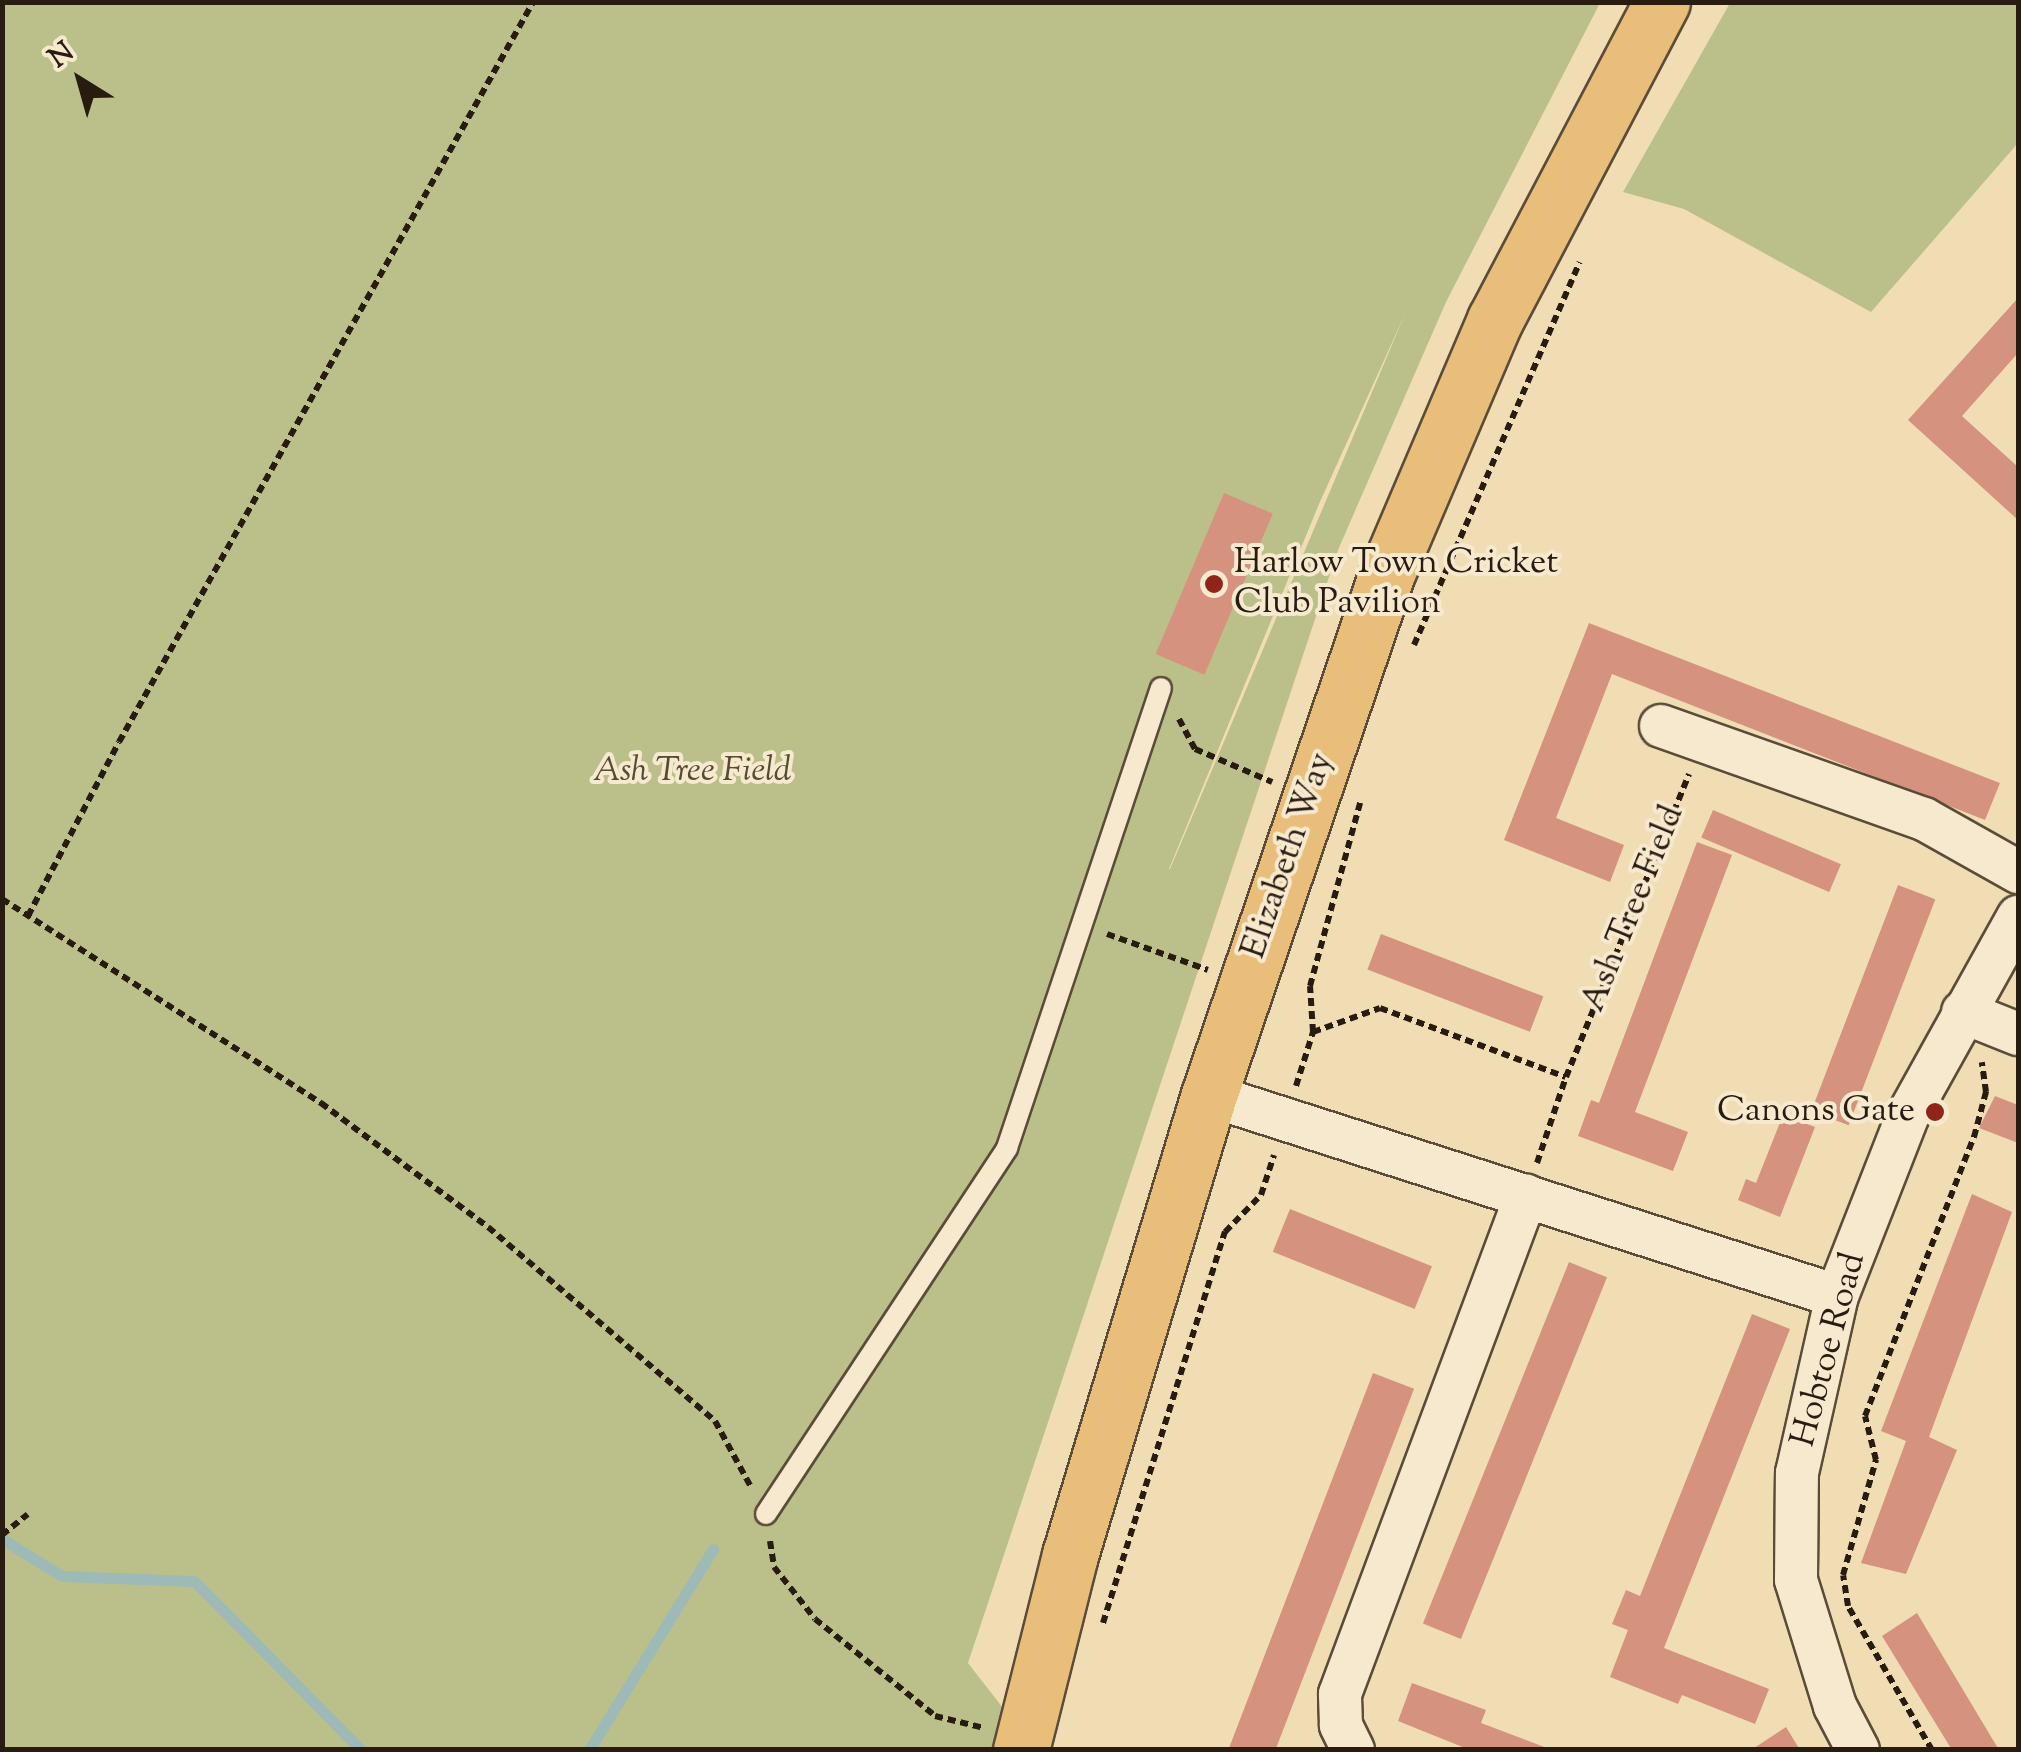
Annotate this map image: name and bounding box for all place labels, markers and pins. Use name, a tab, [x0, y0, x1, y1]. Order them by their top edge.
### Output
place label: Harlow Town Cricket Club Pavilion	[1234, 543, 1558, 625]
marker: Harlow Town Cricket Club Pavilion	[1203, 573, 1225, 595]
place label: Canons Gate	[1717, 1091, 1915, 1133]
marker: Canons Gate	[1924, 1101, 1946, 1123]

